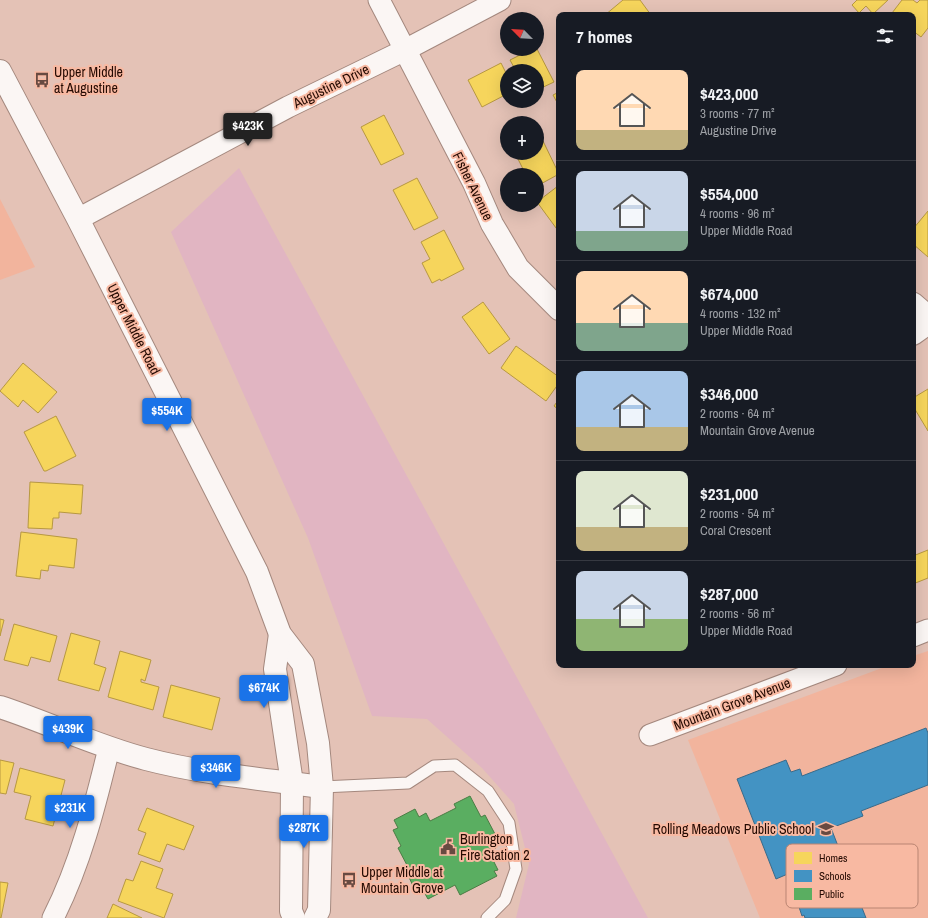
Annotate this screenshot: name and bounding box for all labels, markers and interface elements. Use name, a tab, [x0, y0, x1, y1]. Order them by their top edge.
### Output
north arrow	[500, 12, 544, 56]
map controls	[500, 12, 544, 212]
text: 7 homes	[576, 25, 633, 48]
icon: filters	[874, 25, 896, 47]
street label: Augustine Drive	[289, 60, 372, 113]
place label: Upper Middle at Augustine	[54, 63, 123, 97]
button: layers	[500, 64, 544, 108]
bus stop icon: Upper Middle at Augustine	[33, 71, 51, 89]
text: $423,000	[700, 82, 758, 105]
icon: home	[608, 86, 656, 134]
text: 3 rooms · 77 m²	[700, 105, 775, 122]
pin: $423K	[220, 113, 276, 147]
button: +	[500, 116, 544, 160]
text: $423K	[232, 117, 264, 134]
text: Augustine Drive	[700, 122, 776, 139]
street label: Fisher Avenue	[449, 149, 497, 223]
button: −	[500, 168, 544, 212]
text: $554,000	[700, 182, 758, 205]
icon: home	[608, 187, 656, 235]
text: 4 rooms · 96 m²	[700, 205, 775, 222]
text: Upper Middle Road	[700, 222, 792, 239]
street label: Upper Middle Road	[103, 281, 165, 377]
text: $674,000	[700, 282, 758, 305]
icon: home	[608, 287, 656, 335]
text: 4 rooms · 132 m²	[700, 305, 781, 322]
text: Upper Middle Road	[700, 322, 792, 339]
text: $346,000	[700, 382, 758, 405]
icon: home	[608, 387, 656, 435]
pin: $554K	[139, 398, 195, 432]
text: $554K	[151, 402, 183, 419]
text: 2 rooms · 64 m²	[700, 405, 775, 422]
text: Mountain Grove Avenue	[700, 422, 815, 439]
text: $231,000	[700, 482, 758, 505]
icon: home	[608, 487, 656, 535]
text: 2 rooms · 54 m²	[700, 505, 775, 522]
text: Coral Crescent	[700, 522, 771, 539]
text: $287,000	[700, 582, 758, 605]
icon: home	[608, 587, 656, 635]
text: 2 rooms · 56 m²	[700, 605, 775, 622]
text: Upper Middle Road	[700, 622, 792, 639]
street label: Mountain Grove Avenue	[671, 673, 793, 735]
pin: $674K	[236, 675, 292, 709]
text: $674K	[248, 679, 280, 696]
pin: $439K	[40, 716, 96, 750]
text: $439K	[52, 720, 84, 737]
pin: $346K	[188, 755, 244, 789]
text: $346K	[200, 759, 232, 776]
pin: $231K	[42, 795, 98, 829]
text: $231K	[54, 799, 86, 816]
pin: $287K	[276, 815, 332, 849]
text: $287K	[288, 819, 320, 836]
place label: Rolling Meadows Public School	[653, 820, 814, 838]
school or university icon: Rolling Meadows Public School	[817, 820, 835, 838]
place label: Burlington Fire Station 2	[460, 830, 530, 864]
public building icon: Burlington Fire Station 2	[439, 838, 457, 856]
legend	[786, 844, 918, 908]
text: Homes	[819, 851, 848, 865]
place label: Upper Middle at Mountain Grove	[361, 863, 443, 897]
text: Schools	[819, 869, 852, 883]
bus stop icon: Upper Middle at Mountain Grove	[340, 871, 358, 889]
text: Public	[819, 887, 845, 901]

